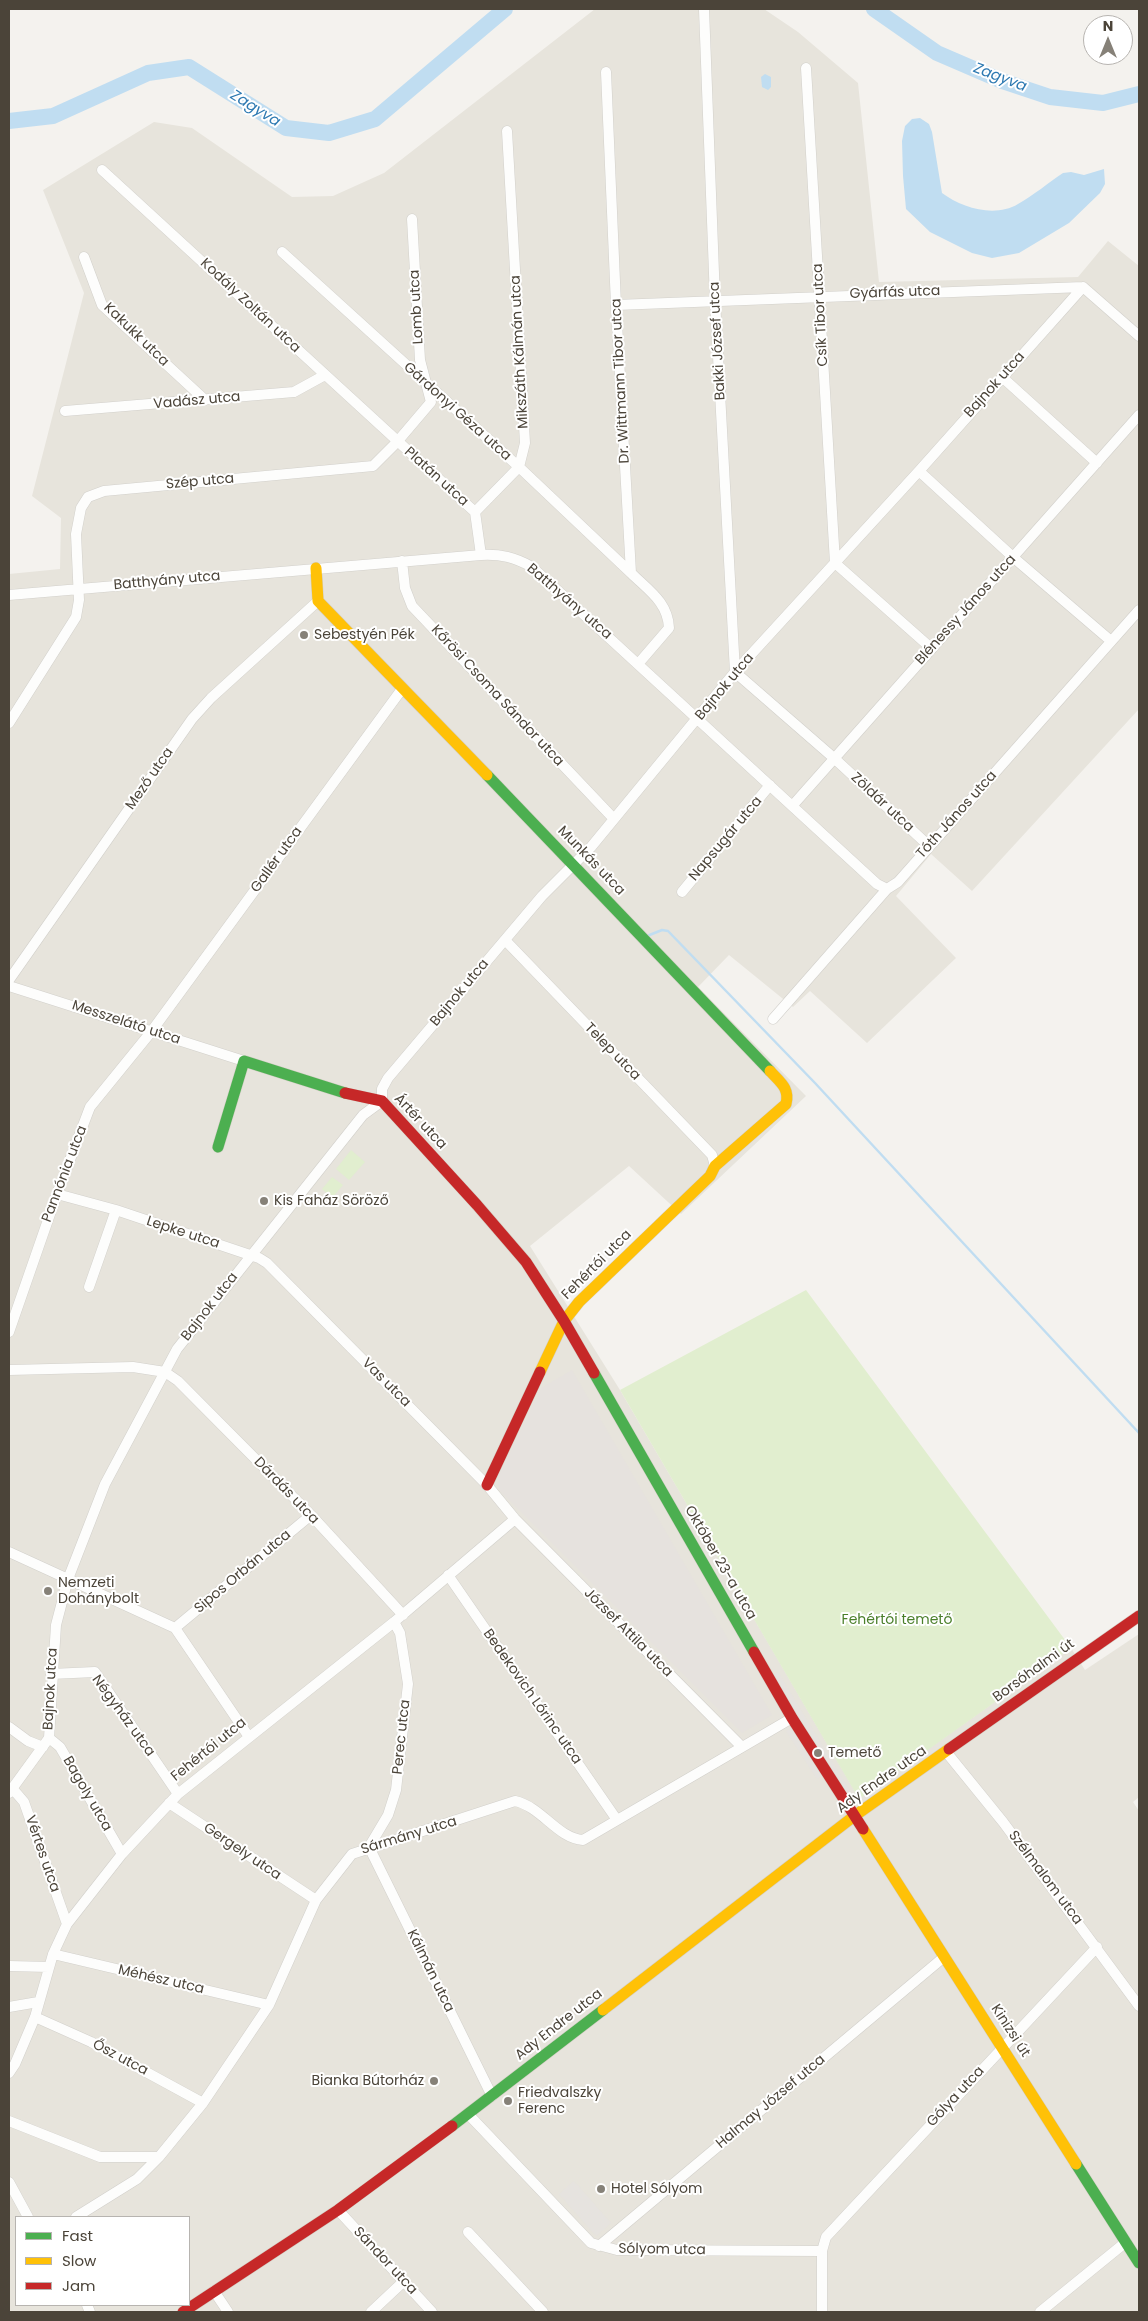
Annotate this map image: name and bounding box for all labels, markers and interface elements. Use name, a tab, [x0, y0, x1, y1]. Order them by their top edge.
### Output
north arrow	[1083, 15, 1133, 65]
text: N	[1103, 16, 1113, 36]
water label: Zagyva	[971, 60, 1029, 96]
water label: Zagyva	[227, 87, 283, 131]
street label: Kodály Zoltán utca	[197, 255, 303, 357]
street label: Csík Tibor utca	[810, 263, 832, 367]
street label: Lomb utca	[407, 269, 427, 345]
street label: Mikszáth Kálmán utca	[508, 275, 532, 429]
street label: Bakki József utca	[707, 281, 729, 401]
street label: Gyárfás utca	[849, 283, 941, 303]
street label: Dr. Wittmann Tibor utca	[608, 298, 634, 464]
street label: Kakukk utca	[100, 300, 172, 370]
street label: Bajnok utca	[961, 349, 1029, 421]
street label: Gárdonyi Géza utca	[400, 359, 514, 465]
street label: Vadász utca	[153, 389, 241, 413]
street label: Platán utca	[401, 444, 471, 510]
street label: Szép utca	[165, 471, 235, 493]
street label: Blénessy János utca	[912, 551, 1020, 669]
street label: Batthyány utca	[523, 561, 615, 643]
street label: Batthyány utca	[113, 568, 221, 594]
street label: Kőrösi Csoma Sándor utca	[427, 622, 567, 770]
place label: Sebestyén Pék	[314, 627, 415, 643]
marker: Sebestyén Pék	[298, 629, 310, 641]
street label: Bajnok utca	[692, 650, 758, 724]
street label: Mező utca	[123, 745, 177, 813]
street label: Tóth János utca	[913, 768, 1001, 862]
street label: Zöldár utca	[847, 770, 917, 836]
street label: Napsugár utca	[686, 793, 766, 885]
street label: Munkás utca	[554, 823, 628, 899]
street label: Gallér utca	[248, 824, 306, 896]
street label: Bajnok utca	[427, 956, 493, 1030]
street label: Messzelátó utca	[70, 998, 182, 1048]
street label: Telep utca	[580, 1020, 644, 1084]
street label: Ártér utca	[390, 1091, 450, 1153]
street label: Pannónia utca	[39, 1123, 91, 1225]
place label: Kis Faház Söröző	[274, 1193, 389, 1209]
marker: Kis Faház Söröző	[258, 1195, 270, 1207]
street label: Lepke utca	[144, 1213, 222, 1253]
street label: Fehértói utca	[559, 1227, 635, 1303]
street label: Bajnok utca	[178, 1269, 242, 1345]
street label: Vas utca	[358, 1355, 414, 1411]
street label: Dárdás utca	[250, 1454, 322, 1528]
street label: Október 23-a utca	[681, 1503, 759, 1623]
street label: Sipos Orbán utca	[191, 1527, 295, 1617]
place label: Nemzeti Dohánybolt	[58, 1575, 139, 1608]
marker: Nemzeti Dohánybolt	[42, 1585, 54, 1597]
street label: József Attila utca	[580, 1585, 676, 1681]
park label: Fehértói temető	[842, 1612, 952, 1628]
street label: Bedekovich Lőrinc utca	[479, 1626, 585, 1768]
street label: Borsóhalmi út	[990, 1636, 1078, 1706]
street label: Bajnok utca	[40, 1647, 62, 1731]
street label: Négyház utca	[88, 1672, 158, 1760]
street label: Perec utca	[390, 1699, 414, 1775]
street label: Fehértói utca	[168, 1715, 250, 1785]
street label: Ady Endre utca	[834, 1743, 930, 1817]
place label: Temető	[828, 1745, 881, 1761]
marker: Temető	[812, 1747, 824, 1759]
street label: Bagoly utca	[59, 1754, 115, 1834]
street label: Vértes utca	[21, 1813, 63, 1895]
street label: Sármány utca	[359, 1813, 459, 1859]
street label: Gergely utca	[200, 1820, 284, 1884]
street label: Szélmalom utca	[1004, 1828, 1086, 1928]
street label: Kálmán utca	[403, 1927, 457, 2015]
street label: Méhész utca	[116, 1962, 206, 1998]
street label: Ady Endre utca	[512, 1986, 606, 2064]
street label: Kinizsi út	[987, 2002, 1033, 2060]
street label: Ősz utca	[89, 2036, 151, 2080]
street label: Halmay József utca	[713, 2051, 829, 2153]
street label: Gólya utca	[924, 2063, 988, 2131]
place label: Bianka Bútorház	[312, 2073, 424, 2089]
marker: Bianka Bútorház	[428, 2075, 440, 2087]
place label: Friedvalszky Ferenc	[518, 2085, 601, 2118]
marker: Friedvalszky Ferenc	[502, 2095, 514, 2107]
place label: Hotel Sólyom	[611, 2181, 702, 2197]
marker: Hotel Sólyom	[595, 2183, 607, 2195]
legend	[15, 2216, 190, 2306]
street label: Sándor utca	[350, 2224, 420, 2298]
text: Fast	[62, 2225, 93, 2246]
street label: Sólyom utca	[618, 2241, 706, 2259]
text: Slow	[62, 2250, 96, 2271]
text: Jam	[62, 2275, 96, 2296]

